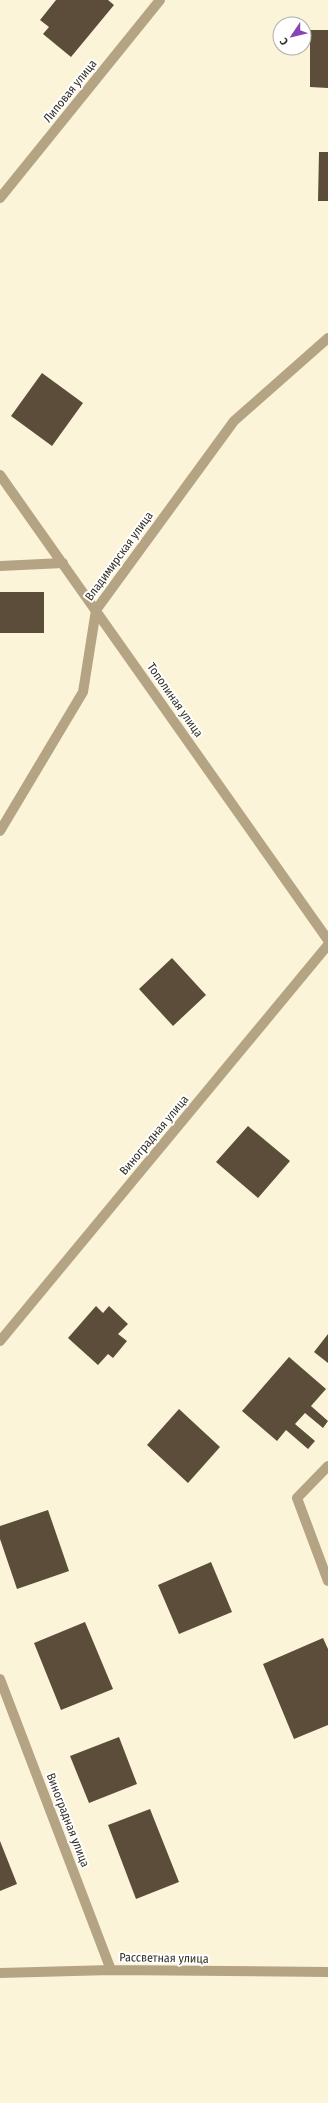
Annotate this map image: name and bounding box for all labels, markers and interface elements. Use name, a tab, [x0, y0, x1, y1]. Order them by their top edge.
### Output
north arrow	[272, 16, 312, 56]
text: С	[277, 35, 291, 48]
street label: Липовая улица	[40, 57, 100, 125]
street label: Владимирская улица	[82, 509, 156, 603]
street label: Тополиная улица	[144, 660, 206, 740]
street label: Виноградная улица	[117, 1092, 191, 1178]
street label: Виноградная улица	[44, 1771, 92, 1869]
street label: Рассветная улица	[119, 1950, 209, 1966]

